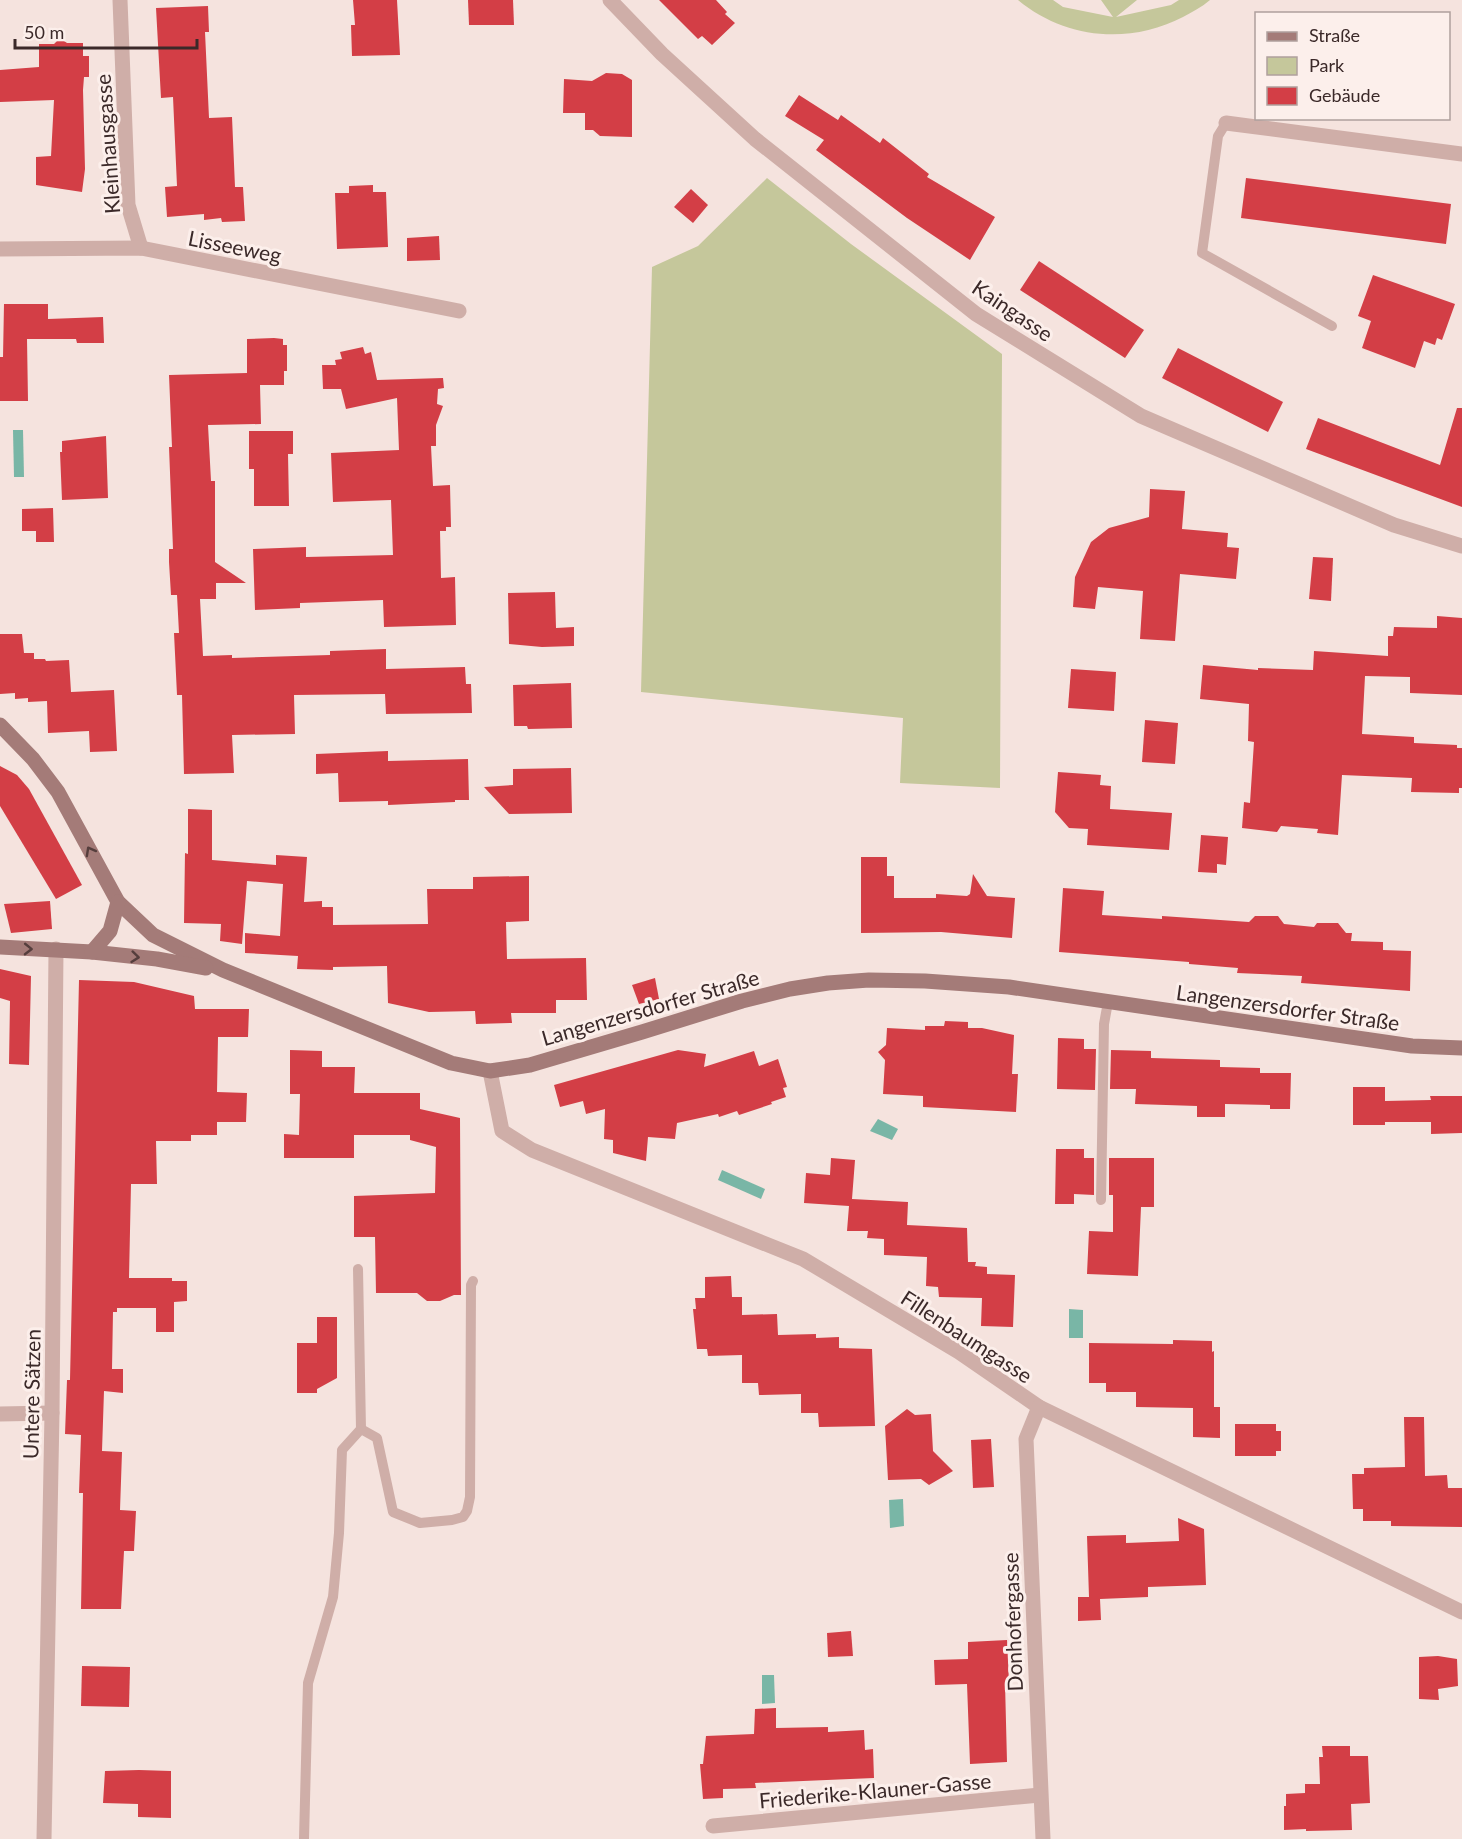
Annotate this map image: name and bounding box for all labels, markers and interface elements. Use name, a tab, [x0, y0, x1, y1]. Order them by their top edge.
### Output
scale bar	[15, 12, 196, 50]
legend	[1255, 12, 1450, 120]
text: 50 m	[24, 21, 64, 43]
text: Straße	[1309, 24, 1360, 46]
text: Park	[1309, 54, 1345, 76]
street label: Kleinhausgasse	[90, 73, 124, 215]
text: Gebäude	[1309, 84, 1380, 106]
street label: Lisseeweg	[186, 225, 284, 267]
street label: Kaingasse	[968, 274, 1058, 346]
one-way arrow	[86, 847, 97, 857]
one-way arrow	[24, 943, 33, 955]
one-way arrow	[131, 950, 140, 963]
street label: Langenzersdorfer Straße	[538, 964, 762, 1050]
street label: Langenzersdorfer Straße	[1175, 979, 1401, 1035]
street label: Fillenbaumgasse	[897, 1284, 1037, 1388]
street label: Untere Sätzen	[17, 1329, 45, 1459]
street label: Donhofergasse	[997, 1552, 1027, 1692]
street label: Friederike-Klauner-Gasse	[758, 1767, 992, 1813]

